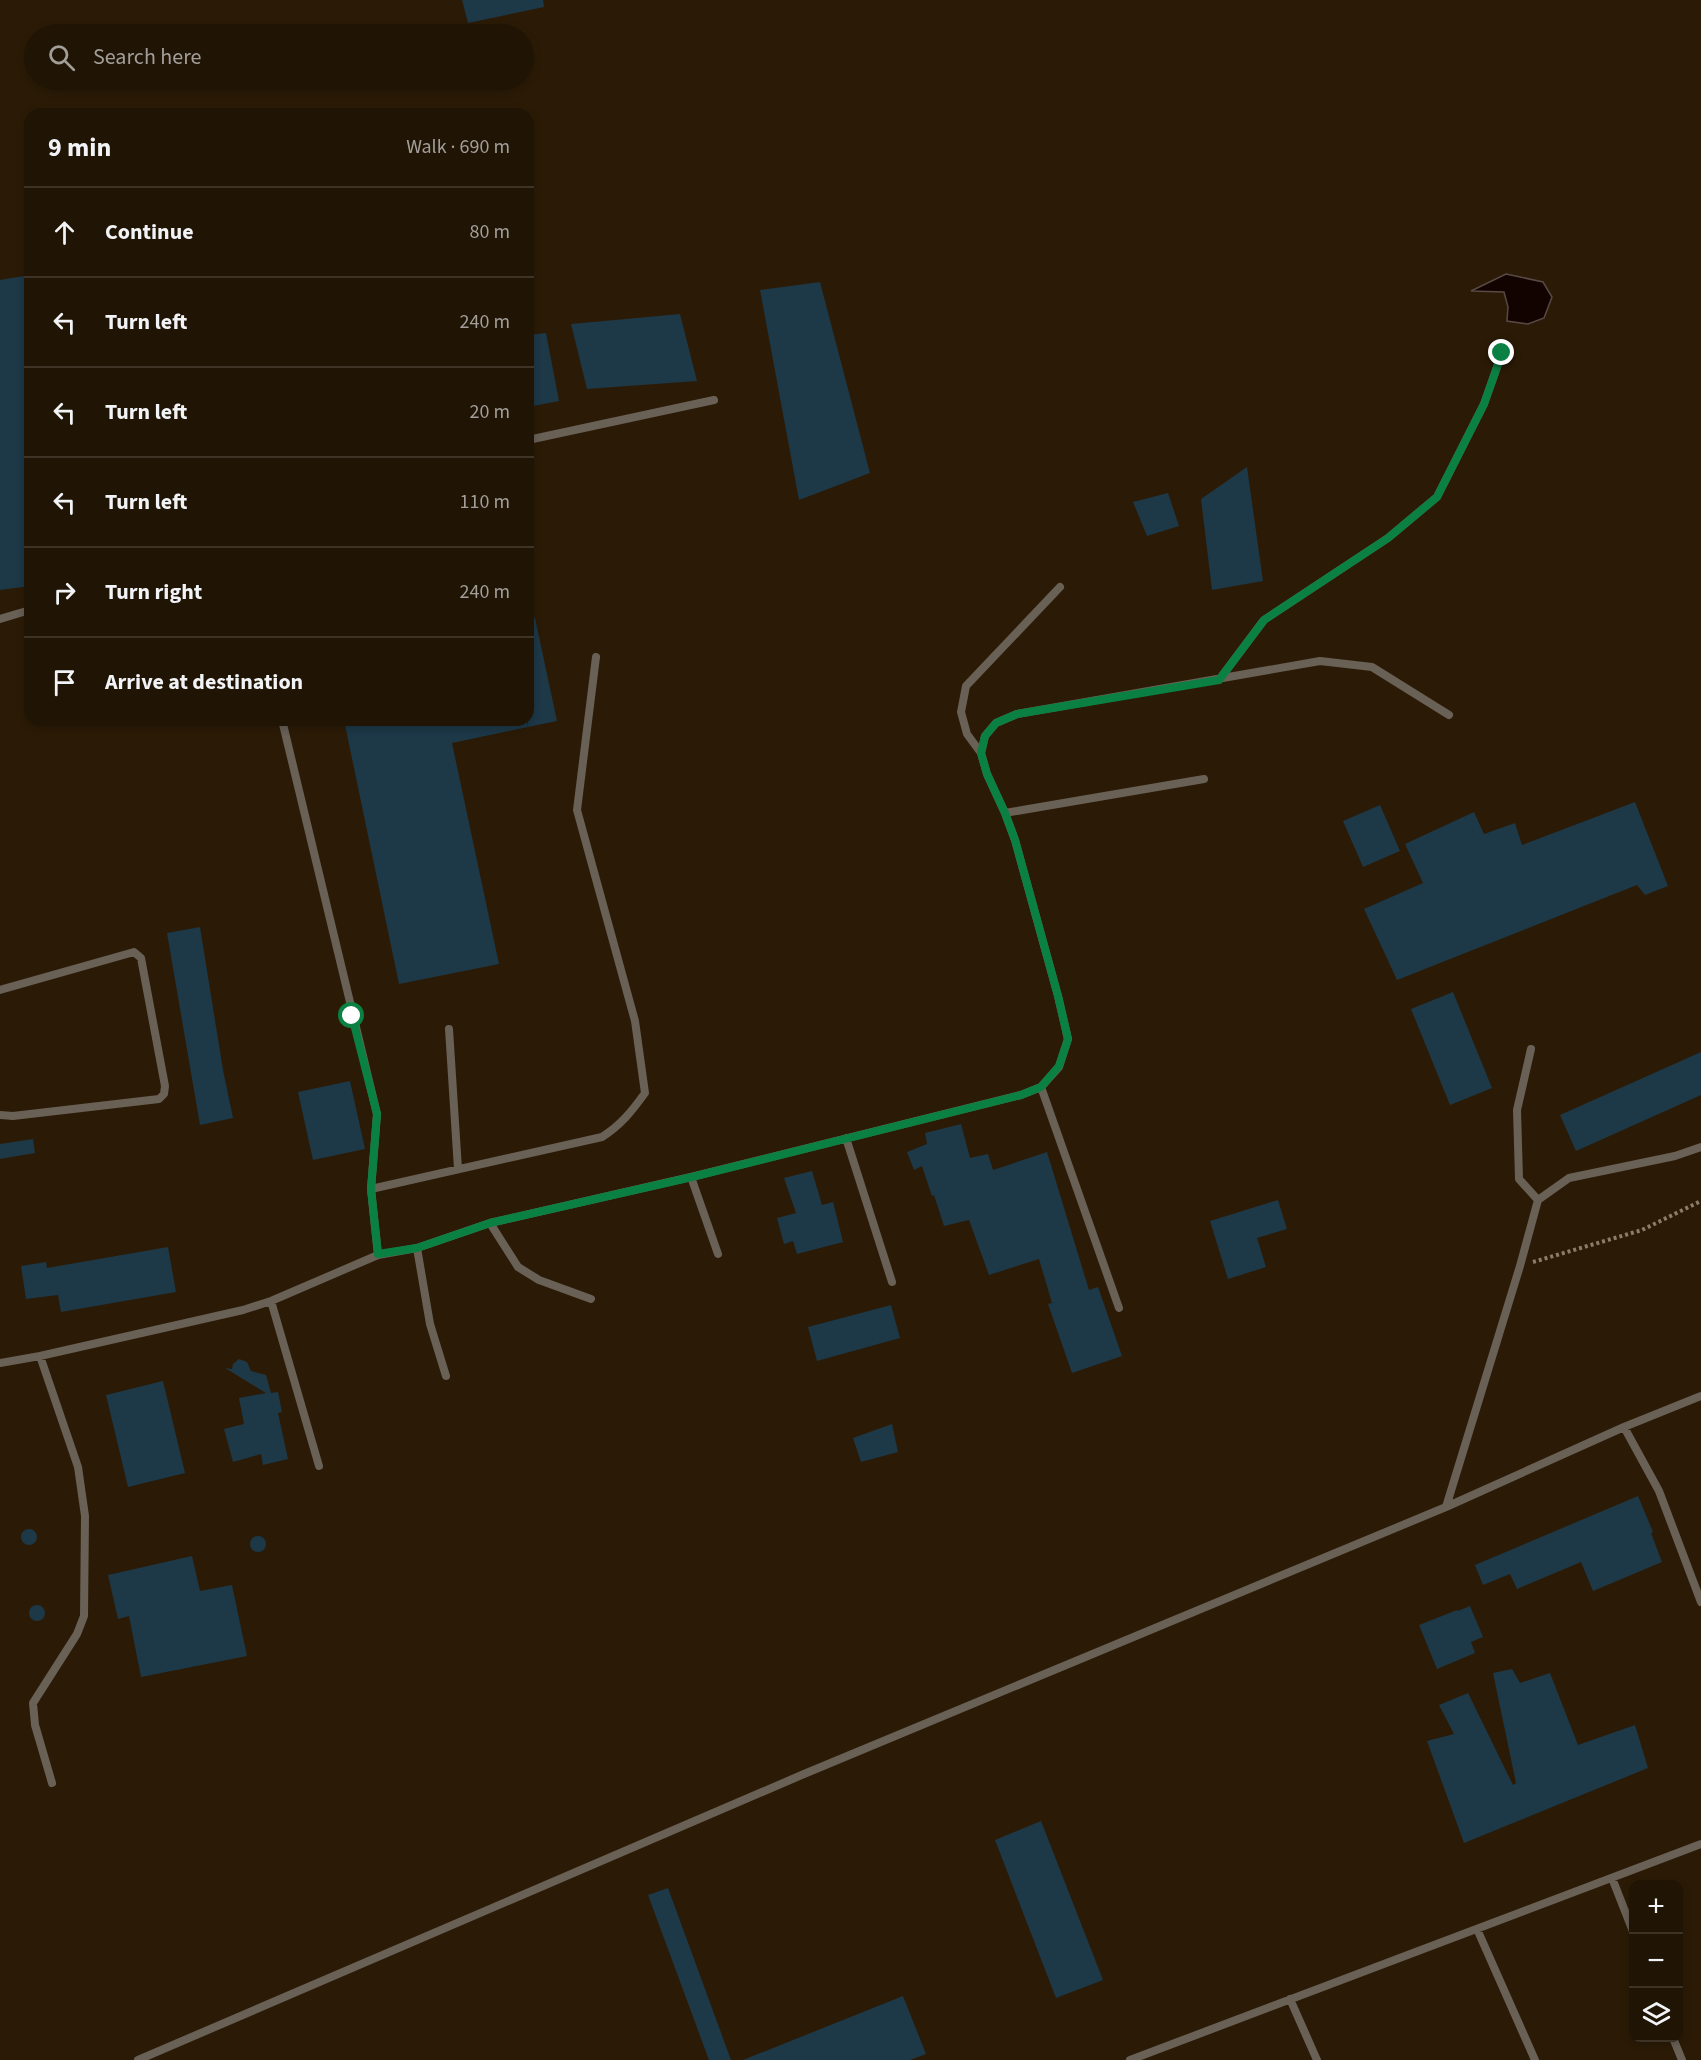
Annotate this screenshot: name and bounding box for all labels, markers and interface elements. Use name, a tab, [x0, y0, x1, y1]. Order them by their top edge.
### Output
search box	[24, 24, 534, 90]
icon: search	[45, 41, 78, 74]
text: Search here	[93, 41, 201, 73]
text: 9 min	[48, 129, 111, 166]
text: Walk · 690 m	[406, 133, 510, 161]
icon: ahead	[48, 216, 81, 249]
text: Continue	[105, 216, 194, 248]
text: 80 m	[470, 218, 510, 246]
icon: left	[48, 306, 81, 339]
text: Turn left	[105, 306, 187, 338]
text: 240 m	[460, 308, 510, 336]
route end	[1488, 339, 1514, 365]
icon: left	[48, 396, 81, 429]
text: Turn left	[105, 396, 187, 428]
text: 20 m	[470, 398, 510, 426]
icon: left	[48, 486, 81, 519]
text: Turn left	[105, 486, 187, 518]
text: 110 m	[460, 488, 510, 516]
icon: right	[48, 576, 81, 609]
text: Turn right	[105, 576, 202, 608]
text: 240 m	[460, 578, 510, 606]
icon: arrive	[48, 666, 81, 699]
text: Arrive at destination	[105, 666, 303, 698]
route start	[338, 1002, 364, 1028]
map controls	[1629, 1880, 1683, 2042]
button: +	[1629, 1880, 1683, 1934]
button: −	[1629, 1934, 1683, 1988]
button: layers	[1629, 1988, 1683, 2042]

